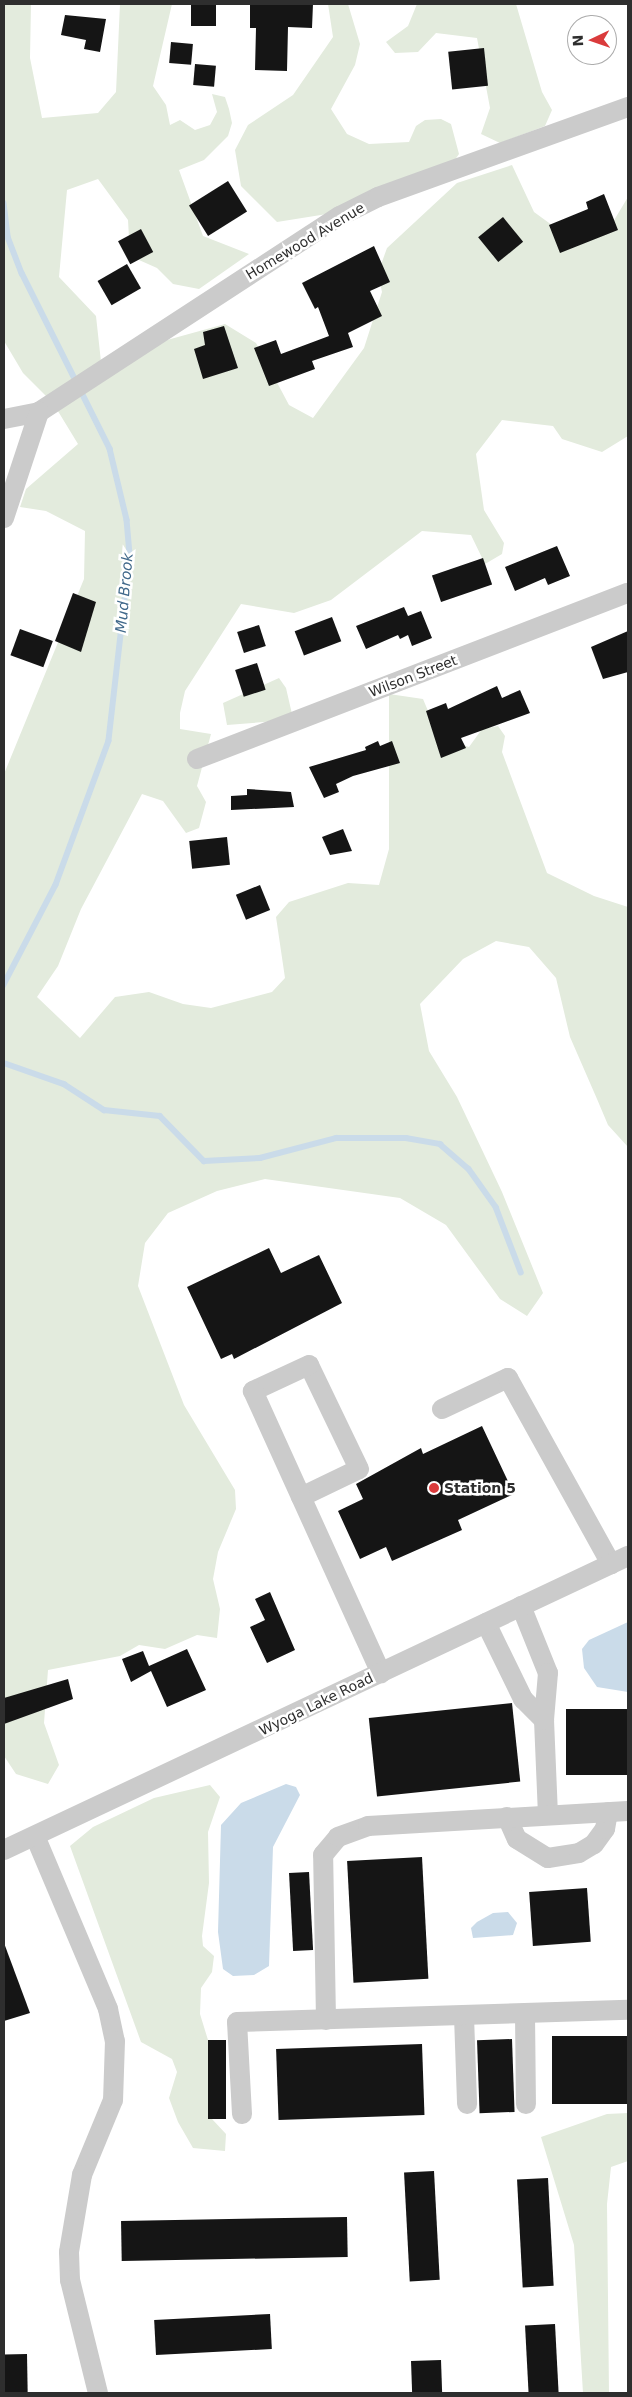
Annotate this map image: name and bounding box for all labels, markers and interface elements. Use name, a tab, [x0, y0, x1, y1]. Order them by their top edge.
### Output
north arrow	[567, 15, 617, 65]
text: N	[570, 34, 586, 47]
street label: Homewood Avenue	[243, 199, 367, 283]
water label: Mud Brook	[113, 552, 137, 634]
street label: Wilson Street	[367, 651, 459, 701]
place label: Station 5	[444, 1480, 516, 1496]
marker: Station 5	[428, 1482, 440, 1494]
street label: Wyoga Lake Road	[256, 1669, 376, 1739]

